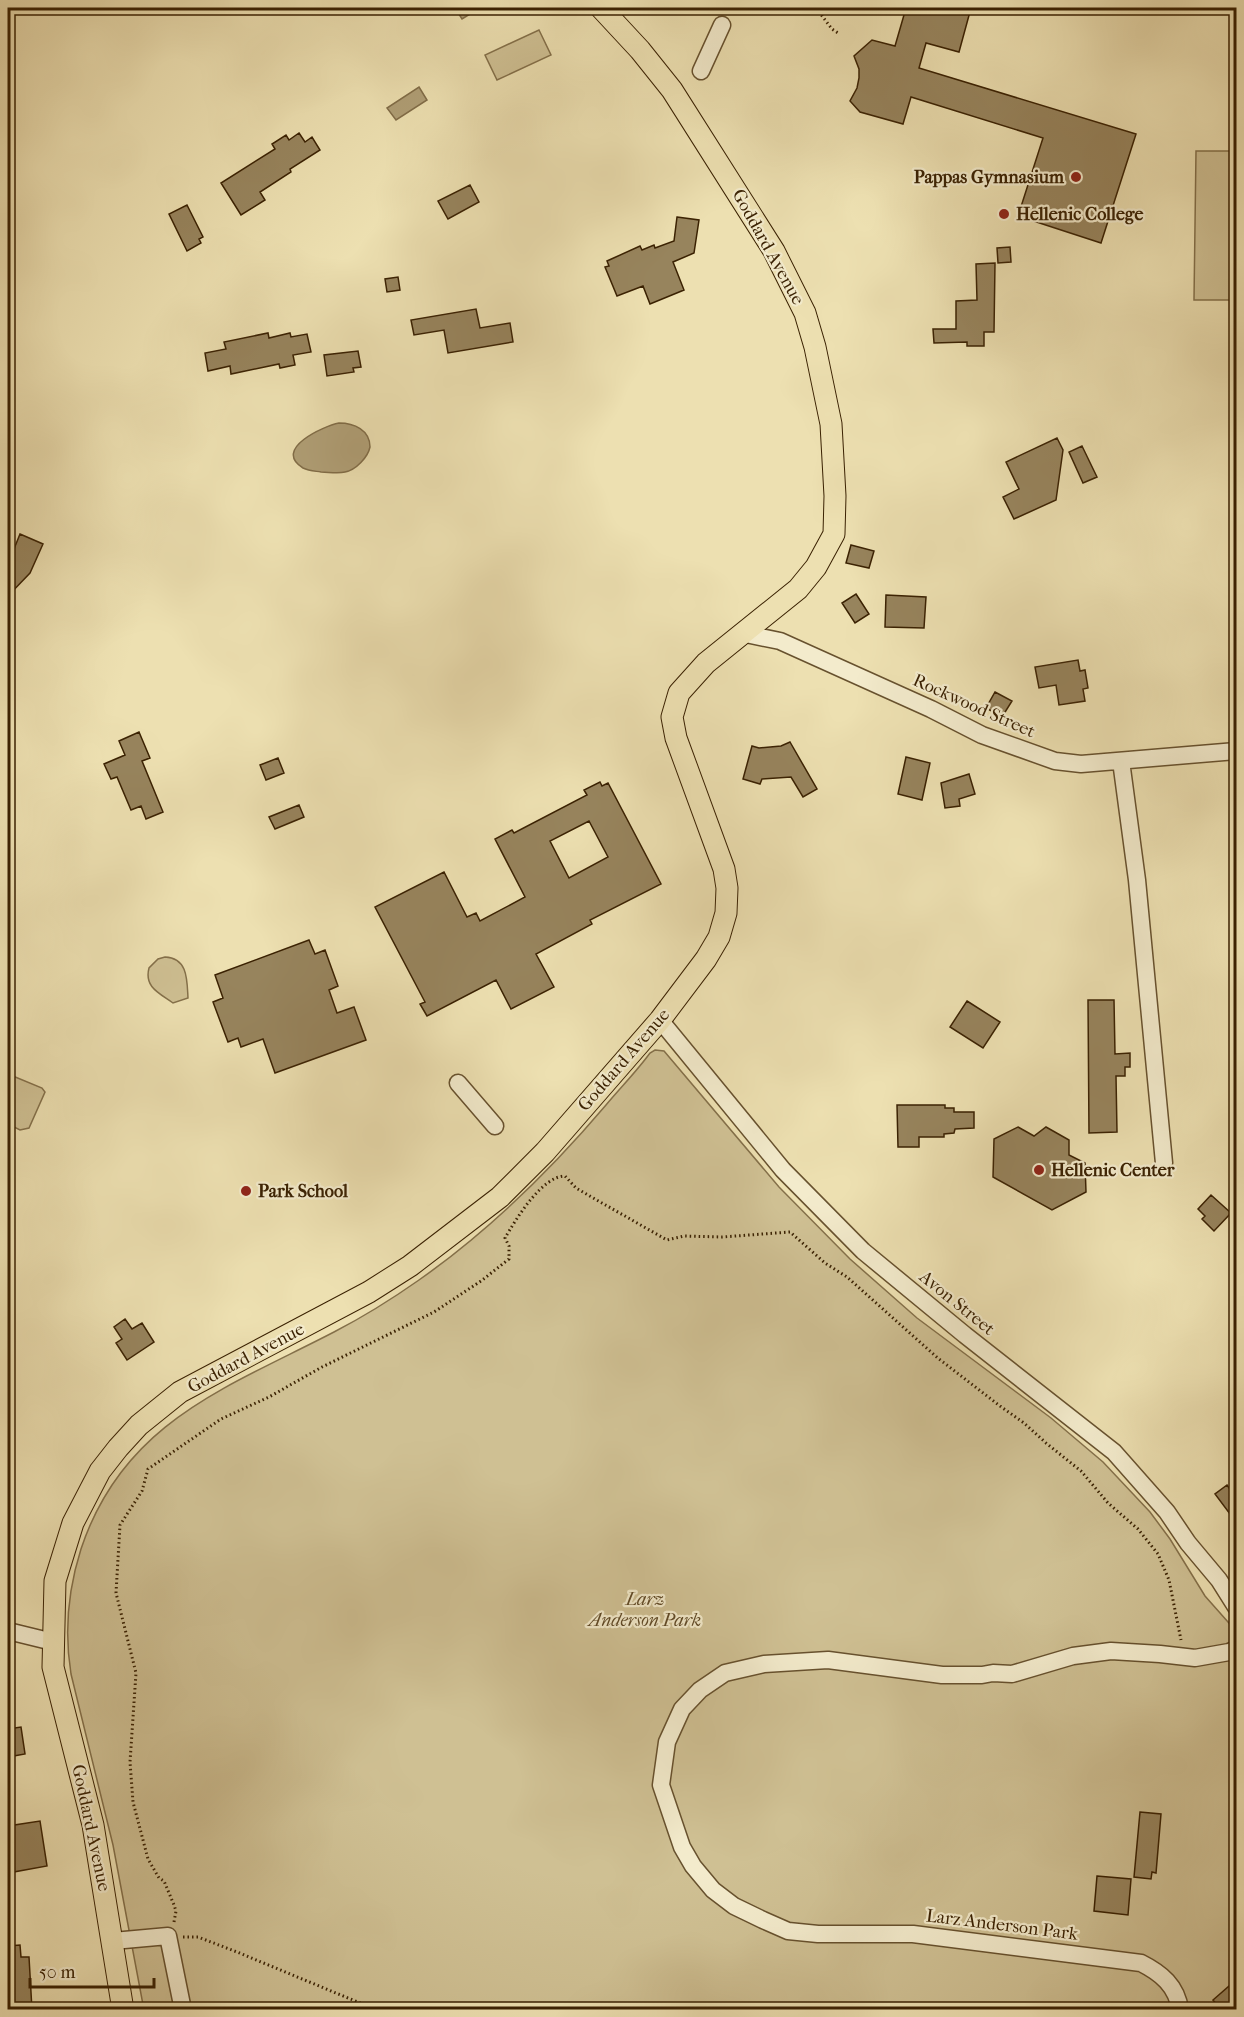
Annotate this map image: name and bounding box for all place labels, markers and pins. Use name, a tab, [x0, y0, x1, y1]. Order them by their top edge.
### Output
place label: Pappas Gymnasium	[914, 167, 1065, 188]
marker: Pappas Gymnasium	[1069, 170, 1083, 184]
place label: Hellenic College	[1016, 204, 1143, 225]
marker: Hellenic College	[997, 207, 1011, 221]
place label: Hellenic Center	[1051, 1160, 1175, 1181]
marker: Hellenic Center	[1032, 1163, 1046, 1177]
place label: Park School	[258, 1181, 349, 1202]
marker: Park School	[239, 1184, 253, 1198]

